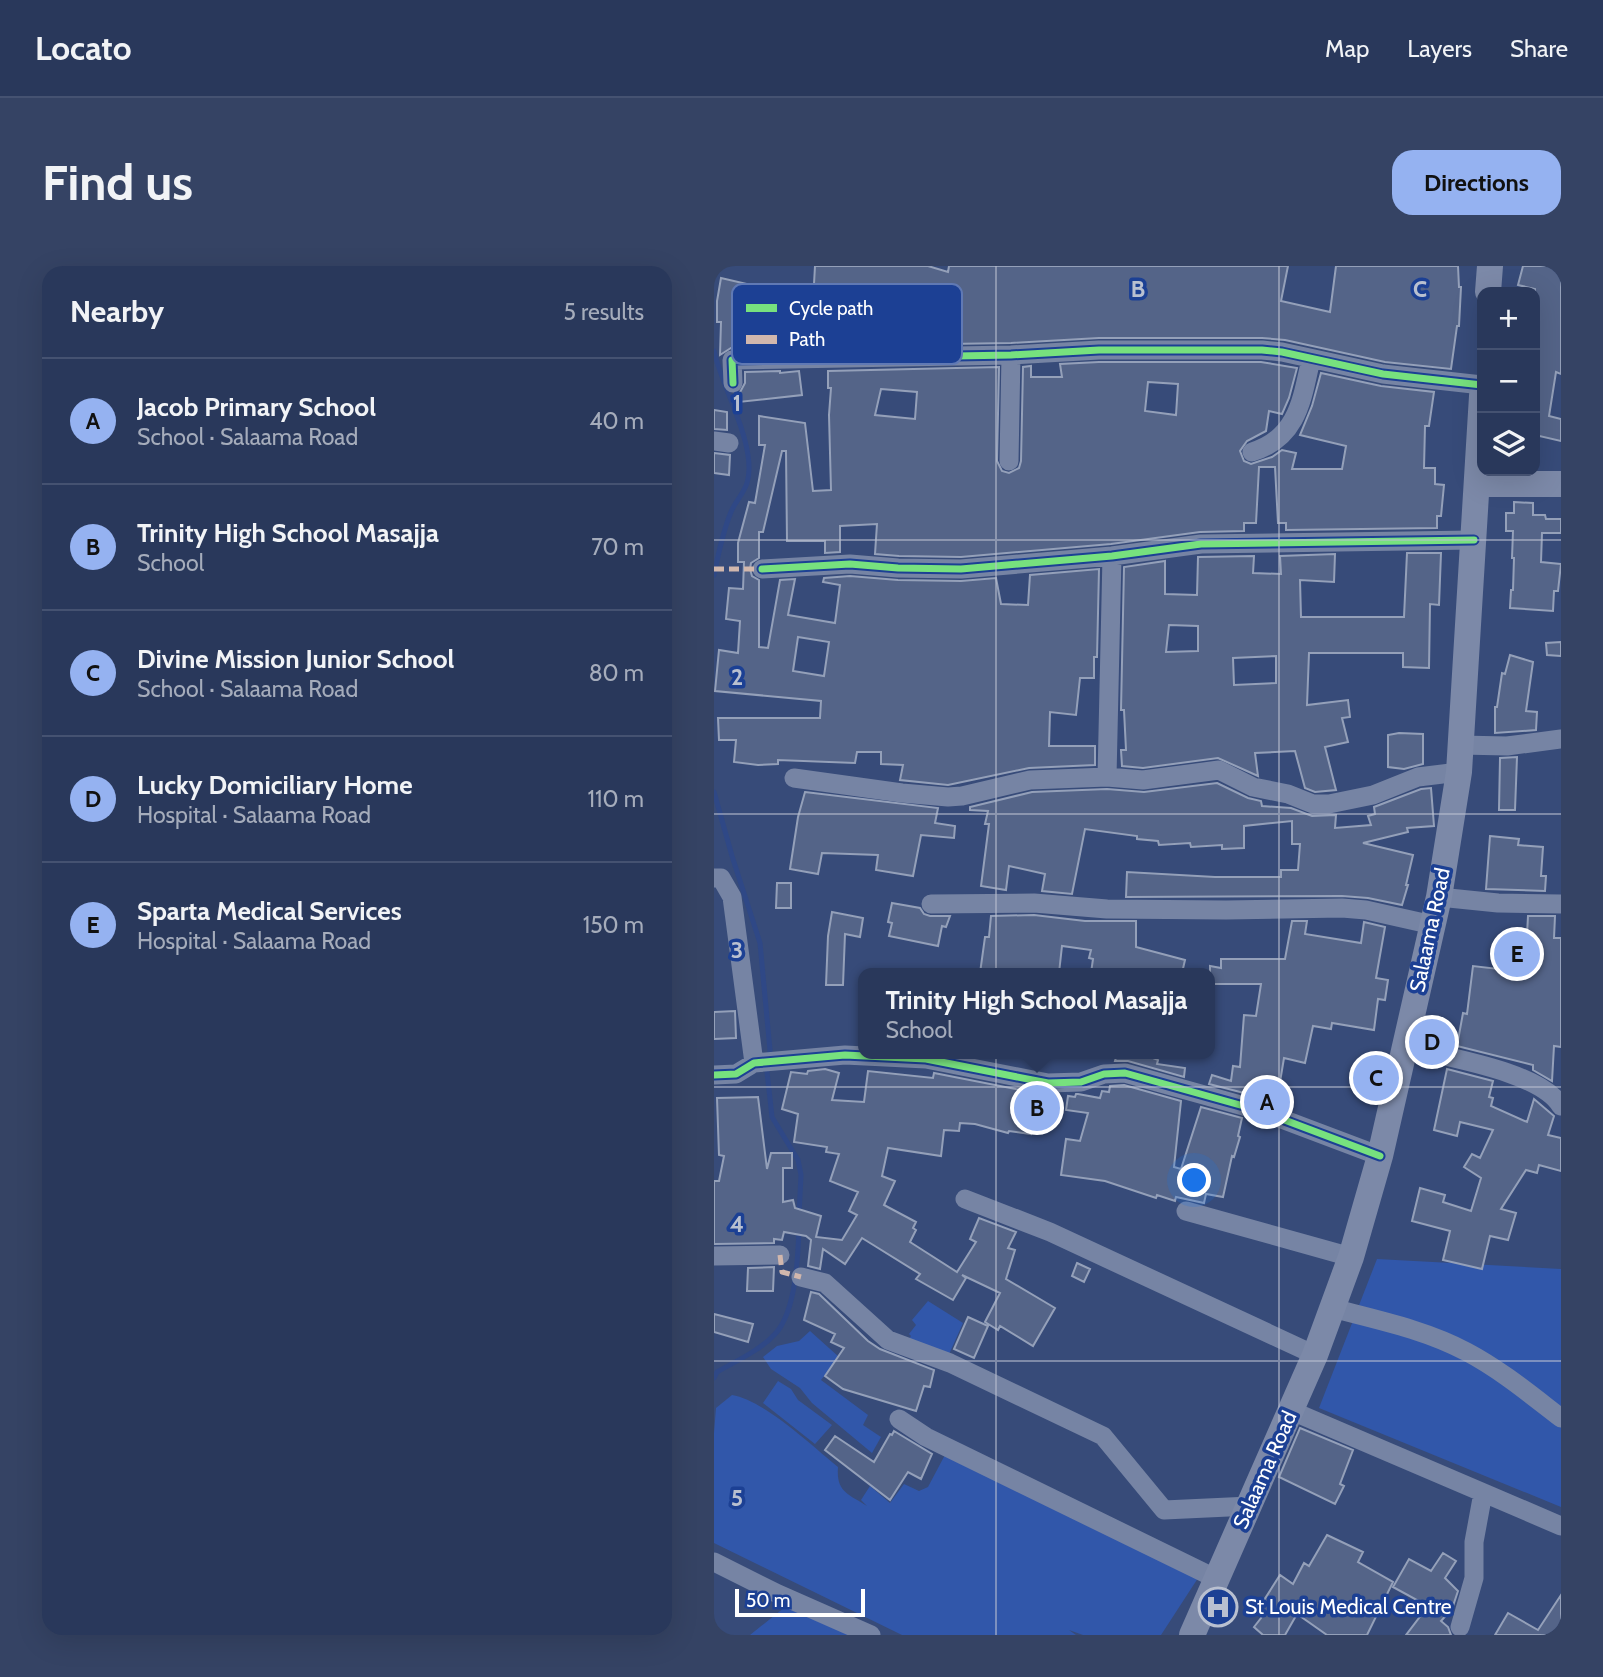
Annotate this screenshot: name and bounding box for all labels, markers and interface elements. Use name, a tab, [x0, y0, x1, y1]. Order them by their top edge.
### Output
text: Locato	[35, 28, 131, 68]
text: Map	[1325, 34, 1369, 63]
text: Layers	[1407, 34, 1472, 63]
text: Share	[1510, 34, 1568, 63]
button: Directions	[1392, 150, 1561, 215]
text: Find us	[42, 153, 193, 212]
text: B	[1131, 275, 1145, 303]
text: C	[1413, 275, 1427, 303]
legend	[732, 284, 962, 364]
map controls	[1477, 287, 1540, 476]
button: +	[1477, 287, 1540, 350]
text: Nearby	[70, 293, 164, 330]
text: Cycle path	[789, 297, 873, 320]
text: 5 results	[563, 298, 644, 326]
text: Path	[789, 328, 825, 351]
button: −	[1477, 350, 1540, 413]
text: 1	[733, 389, 741, 417]
text: Jacob Primary School	[137, 391, 376, 423]
text: A	[86, 407, 100, 435]
text: 40 m	[589, 407, 644, 435]
button: layers	[1477, 413, 1540, 476]
text: School · Salaama Road	[137, 423, 358, 451]
text: Trinity High School Masajja	[137, 517, 439, 549]
text: B	[86, 533, 100, 561]
text: 70 m	[591, 533, 644, 561]
text: School	[137, 549, 204, 577]
text: Divine Mission Junior School	[137, 643, 454, 675]
text: C	[86, 659, 100, 687]
text: 80 m	[589, 659, 644, 687]
text: 2	[731, 663, 743, 691]
text: School · Salaama Road	[137, 675, 358, 703]
text: Lucky Domiciliary Home	[137, 769, 413, 801]
text: D	[85, 785, 101, 813]
text: 110 m	[588, 785, 644, 813]
text: Hospital · Salaama Road	[137, 801, 371, 829]
street label: Salaama Road	[1404, 866, 1455, 994]
text: Sparta Medical Services	[137, 895, 402, 927]
text: E	[86, 911, 100, 939]
text: 150 m	[583, 911, 644, 939]
text: Hospital · Salaama Road	[137, 927, 371, 955]
pin: E	[1494, 928, 1540, 980]
text: 3	[731, 936, 743, 964]
popup	[858, 968, 1215, 1059]
text: Trinity High School Masajja	[886, 984, 1188, 1016]
text: School	[886, 1016, 953, 1044]
pin: D	[1409, 1016, 1455, 1068]
pin: C	[1353, 1052, 1399, 1104]
pin: A	[1244, 1076, 1290, 1128]
pin: B	[1014, 1082, 1060, 1134]
your location	[1177, 1163, 1211, 1197]
text: 4	[730, 1210, 744, 1238]
street label: Salaama Road	[1227, 1407, 1302, 1533]
text: 5	[731, 1484, 743, 1512]
scale bar	[735, 1586, 864, 1618]
hospital icon: St Louis Medical Centre	[1197, 1586, 1239, 1628]
text: 50 m	[746, 1589, 790, 1612]
place label: St Louis Medical Centre	[1245, 1594, 1452, 1619]

